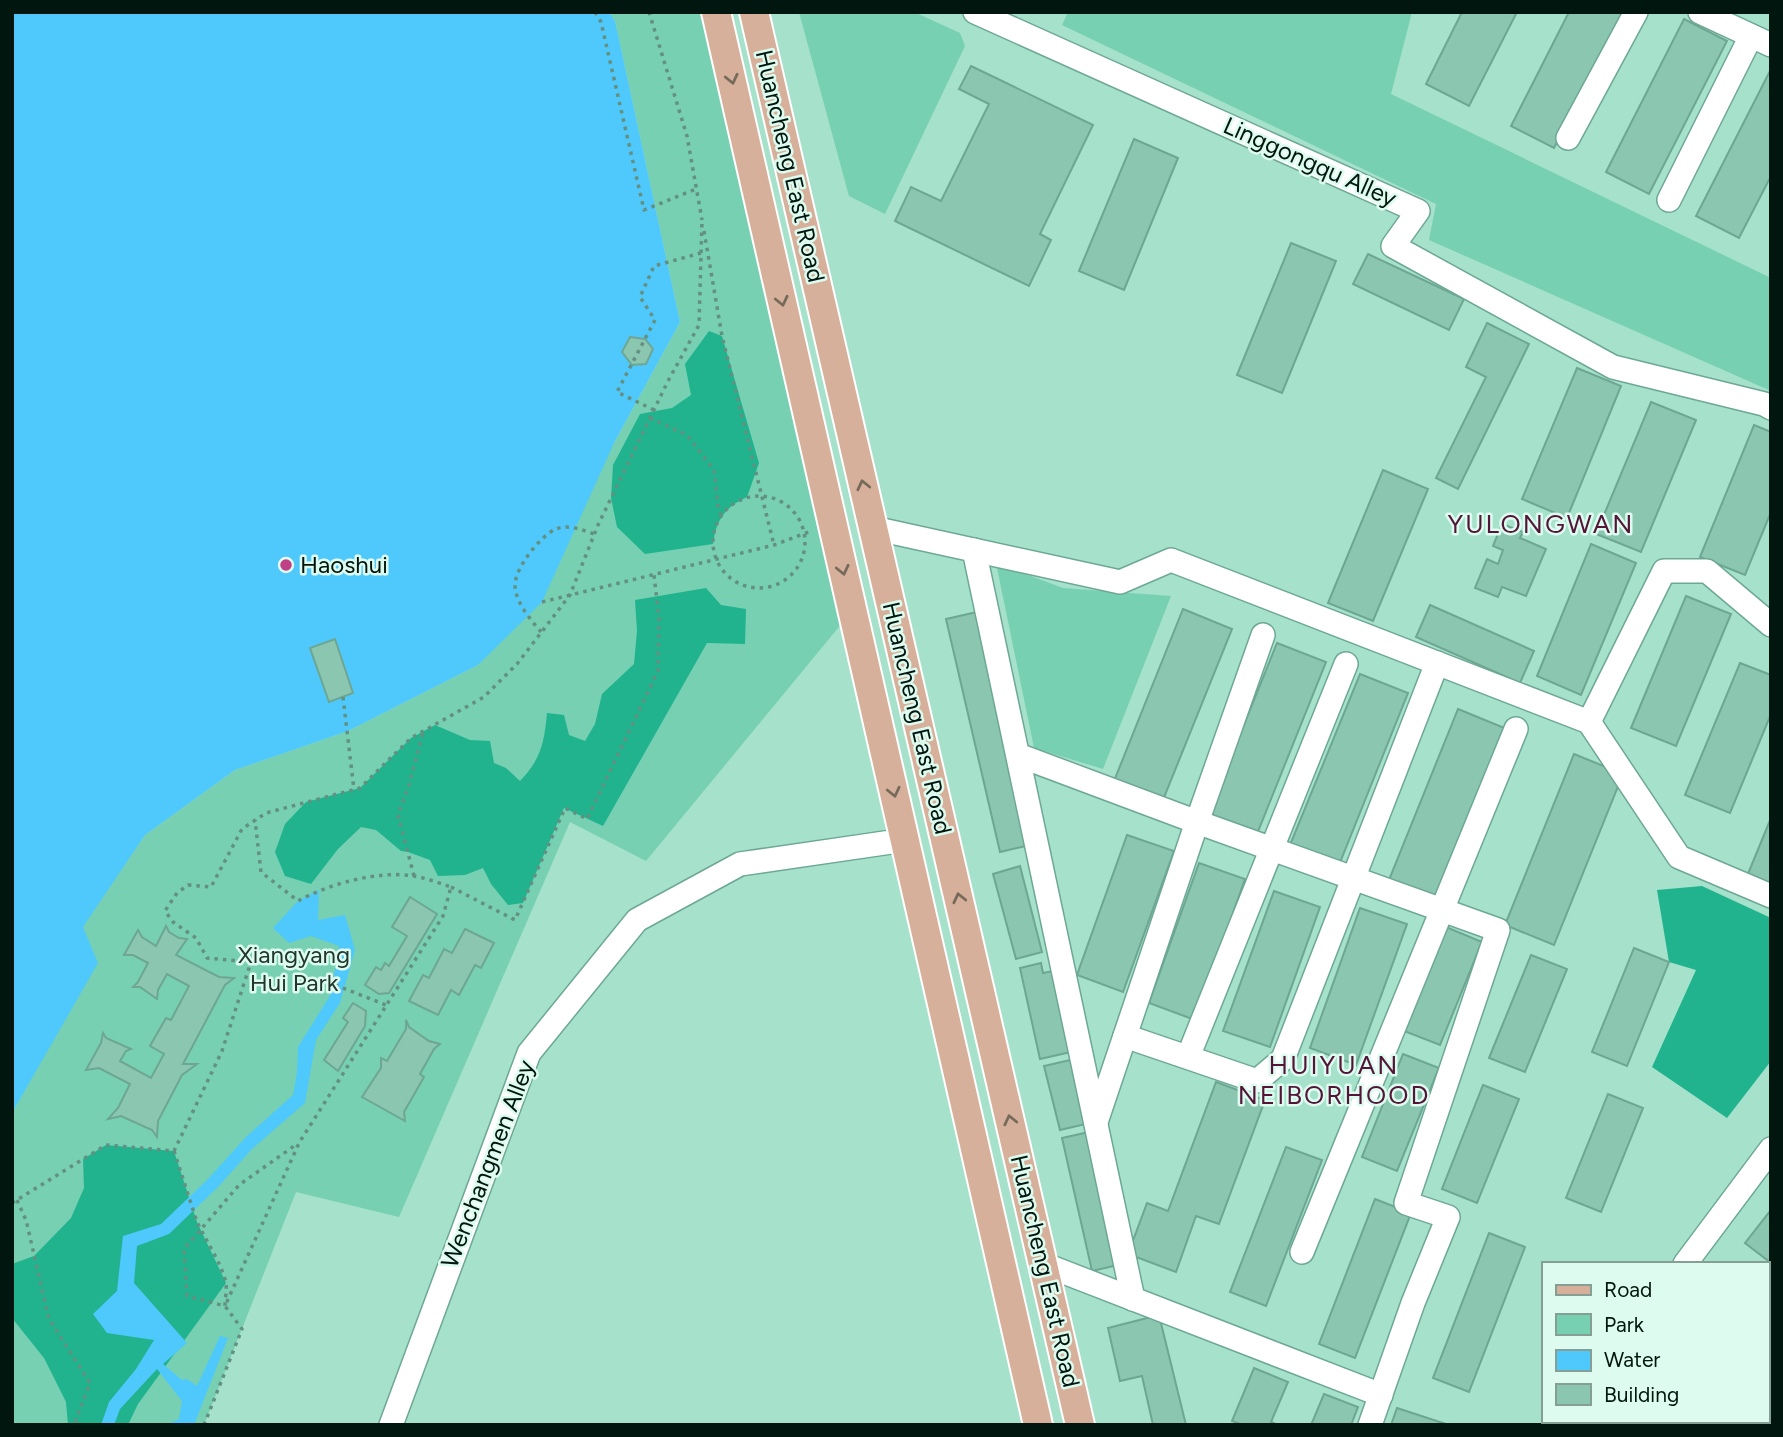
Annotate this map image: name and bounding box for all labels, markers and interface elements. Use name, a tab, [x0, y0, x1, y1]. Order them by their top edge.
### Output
street label: Huancheng East Road	[750, 47, 831, 285]
one-way arrow	[723, 73, 738, 85]
street label: Linggongqu Alley	[1219, 110, 1402, 213]
one-way arrow	[774, 295, 788, 307]
one-way arrow	[857, 479, 872, 491]
district label: YULONGWAN	[1447, 508, 1635, 540]
place label: Haoshui	[300, 550, 388, 579]
marker: Haoshui	[278, 557, 294, 573]
one-way arrow	[835, 564, 850, 576]
street label: Huancheng East Road	[877, 599, 958, 837]
one-way arrow	[885, 786, 900, 798]
one-way arrow	[952, 892, 967, 904]
park label: Xiangyang Hui Park	[238, 940, 350, 997]
district label: HUIYUAN NEIBORHOOD	[1238, 1049, 1430, 1111]
street label: Wenchangmen Alley	[435, 1056, 541, 1272]
one-way arrow	[1003, 1114, 1018, 1126]
street label: Huancheng East Road	[1005, 1152, 1086, 1390]
legend	[1542, 1262, 1769, 1423]
text: Road	[1604, 1277, 1652, 1302]
text: Park	[1604, 1312, 1645, 1337]
text: Water	[1604, 1347, 1660, 1372]
text: Building	[1604, 1382, 1679, 1407]

